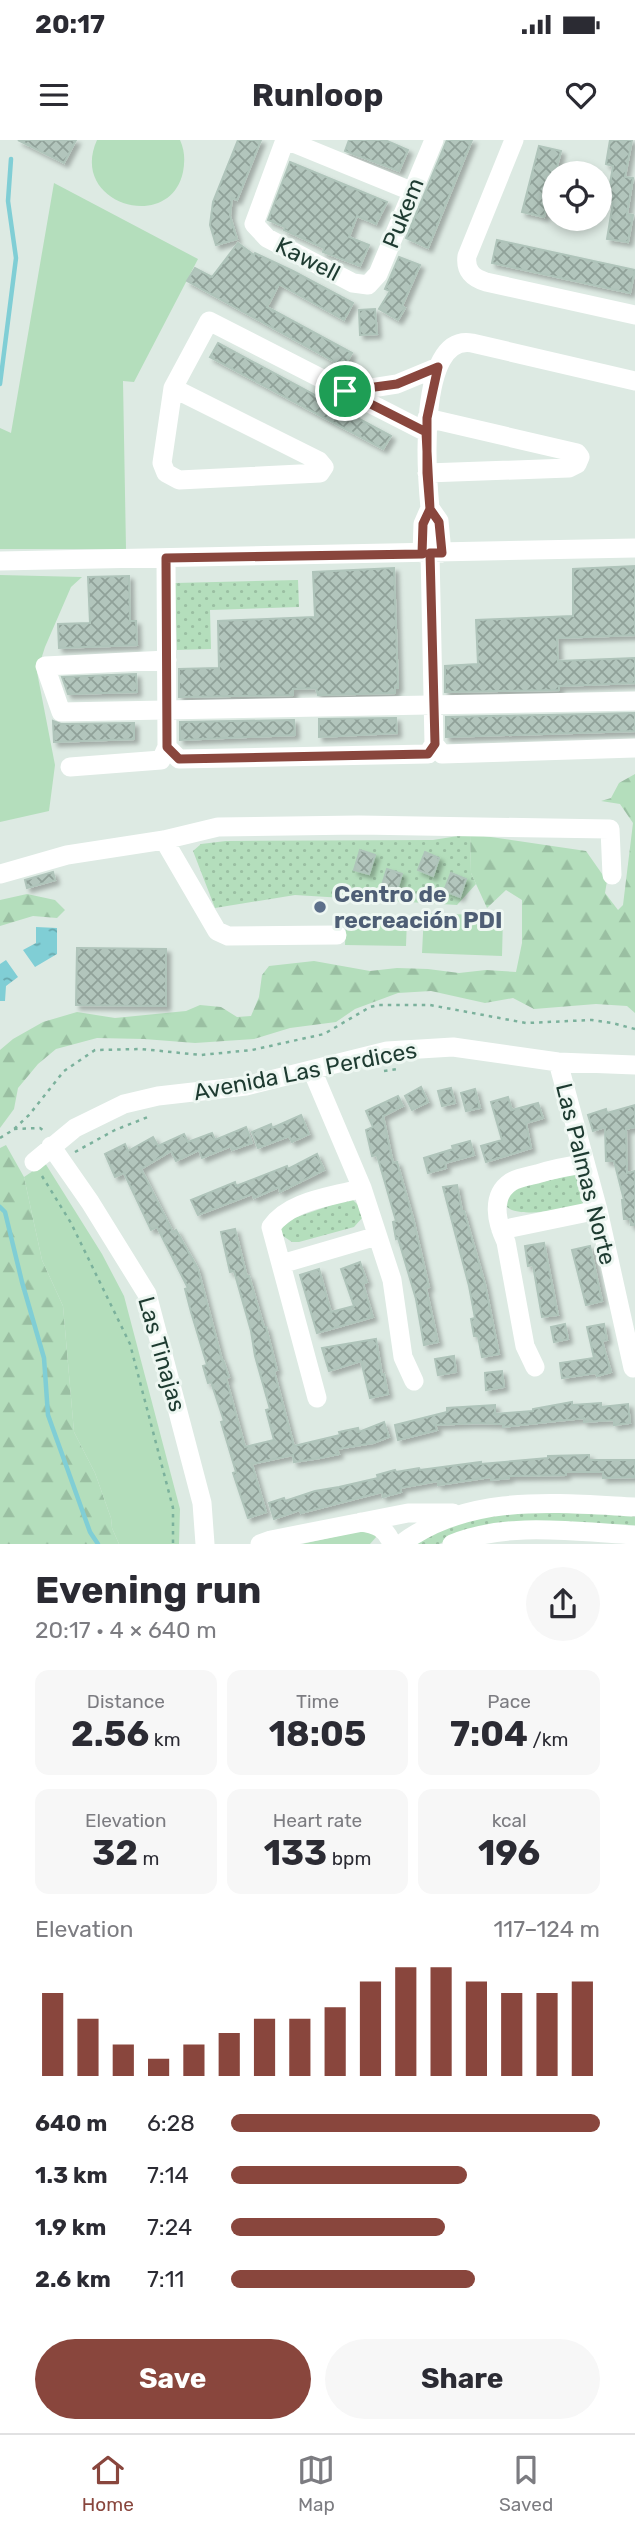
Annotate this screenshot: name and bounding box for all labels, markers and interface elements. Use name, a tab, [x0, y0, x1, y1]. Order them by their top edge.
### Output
text: 20:17	[35, 9, 105, 40]
icon: menu	[35, 76, 73, 114]
text: Runloop	[252, 76, 383, 114]
icon: heart	[562, 76, 600, 114]
map controls	[542, 161, 612, 231]
button: locate	[542, 161, 612, 231]
street label: Pukem	[376, 174, 430, 252]
street label: Kawell	[271, 231, 345, 287]
pin	[315, 361, 375, 421]
icon: arrive	[326, 372, 364, 410]
place label: Centro de recreación PDI	[334, 880, 503, 934]
marker: Centro de recreación PDI	[312, 899, 328, 915]
street label: Avenida Las Perdices	[191, 1036, 419, 1106]
street label: Las Palmas Norte	[550, 1080, 622, 1268]
street label: Las Tinajas	[132, 1293, 192, 1415]
text: Evening run	[35, 1567, 261, 1613]
button: share	[526, 1567, 600, 1641]
text: 20:17 · 4 × 640 m	[35, 1616, 217, 1644]
text: Distance	[87, 1690, 165, 1713]
text: Time	[296, 1690, 339, 1713]
text: Pace	[487, 1690, 531, 1713]
text: 2.56	[71, 1713, 149, 1755]
text: 18:05	[269, 1713, 366, 1755]
text: 7:04	[450, 1713, 528, 1755]
text: km	[149, 1728, 181, 1751]
text: /km	[528, 1728, 568, 1751]
text: Elevation	[85, 1809, 167, 1832]
text: Heart rate	[273, 1809, 362, 1832]
text: kcal	[492, 1809, 527, 1832]
text: 32	[92, 1832, 138, 1874]
text: 133	[264, 1832, 327, 1874]
text: 196	[478, 1832, 540, 1874]
text: m	[138, 1847, 160, 1870]
text: bpm	[327, 1847, 371, 1870]
text: Elevation	[35, 1915, 134, 1943]
text: 117–124 m	[493, 1915, 600, 1943]
text: 640 m	[35, 2109, 107, 2137]
text: 6:28	[147, 2109, 195, 2137]
text: 1.3 km	[35, 2161, 108, 2189]
text: 7:14	[147, 2161, 189, 2189]
text: 1.9 km	[35, 2213, 106, 2241]
text: 7:24	[147, 2213, 192, 2241]
text: 2.6 km	[35, 2265, 111, 2293]
text: 7:11	[147, 2265, 184, 2293]
button: Save	[35, 2339, 311, 2419]
button: Share	[325, 2339, 600, 2419]
tab: Home	[82, 2451, 134, 2516]
tab: Map	[297, 2451, 335, 2516]
tab: Saved	[499, 2451, 553, 2516]

